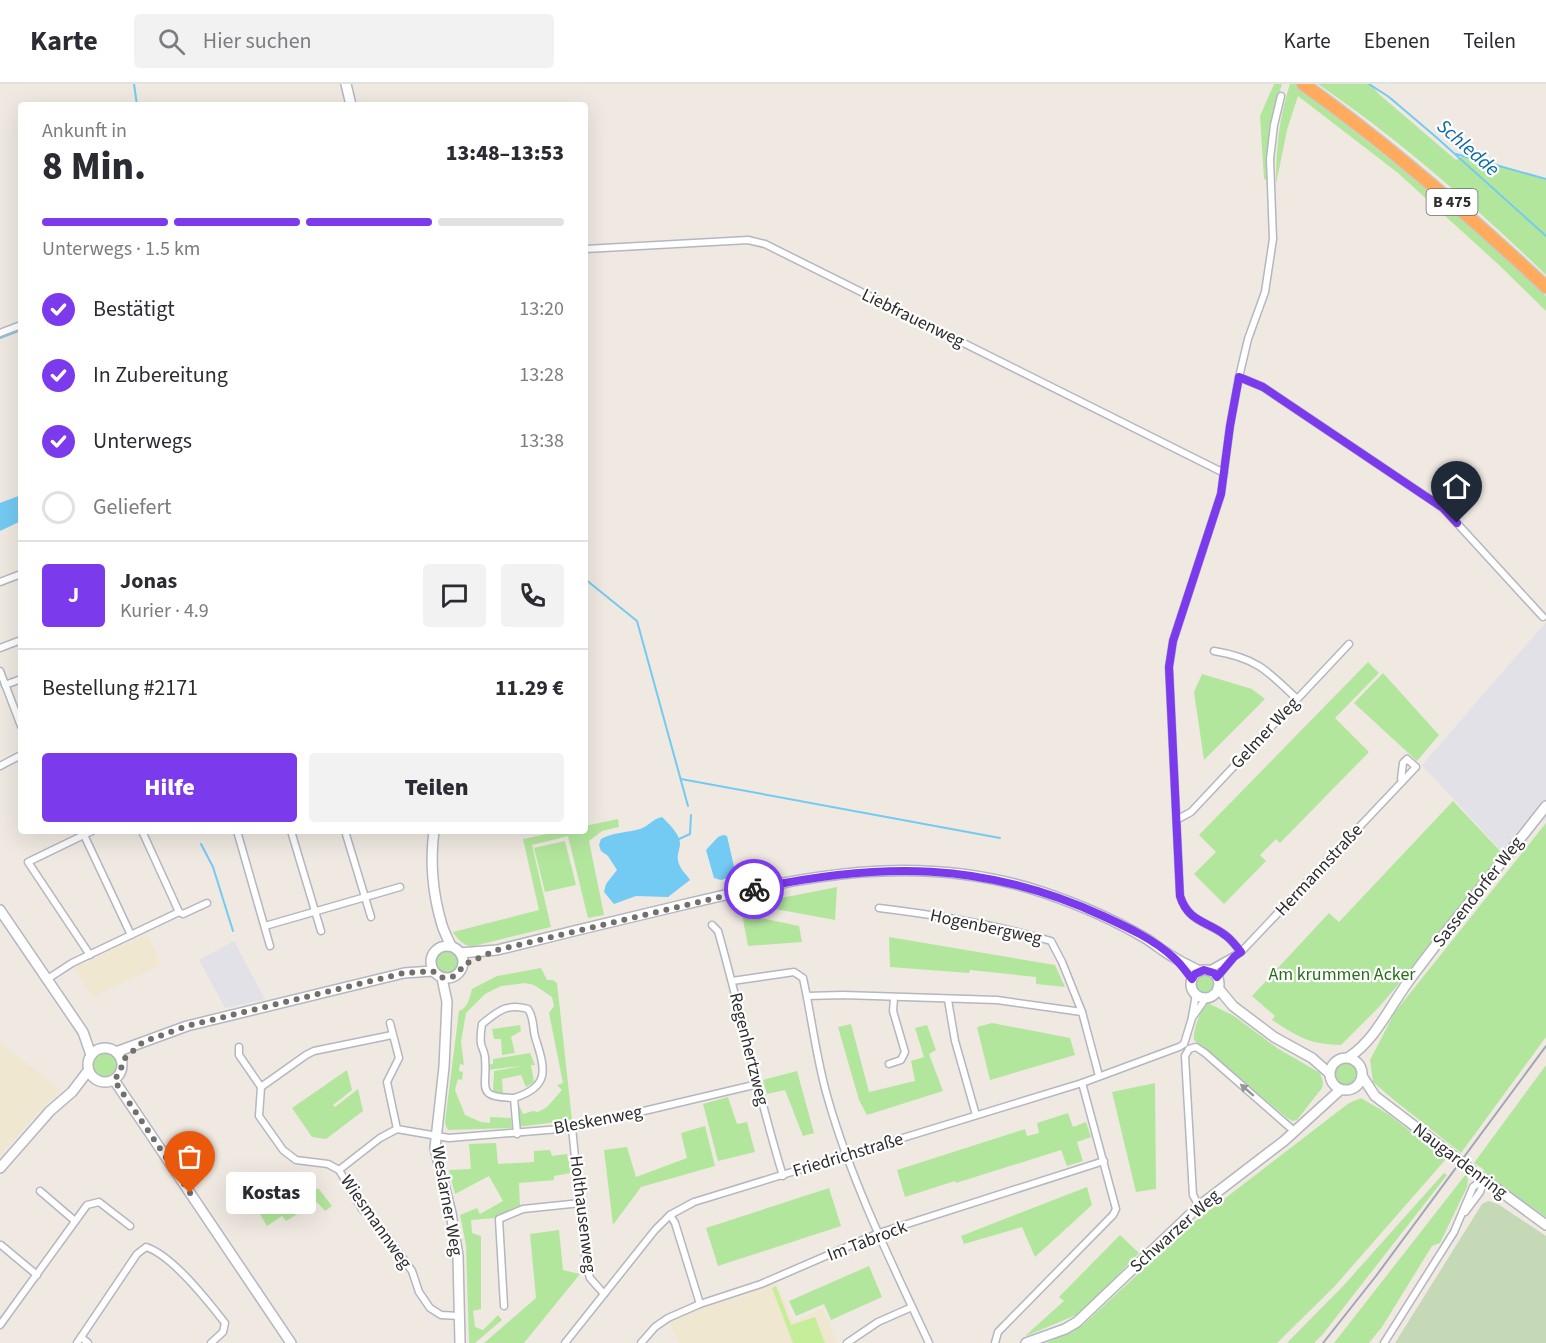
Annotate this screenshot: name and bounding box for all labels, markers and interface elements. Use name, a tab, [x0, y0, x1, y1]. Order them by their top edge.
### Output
search box	[134, 14, 554, 68]
text: Karte	[30, 21, 98, 61]
icon: search	[155, 25, 188, 58]
text: Hier suchen	[203, 25, 312, 57]
text: Karte	[1284, 26, 1331, 56]
text: Ebenen	[1364, 26, 1430, 56]
text: Teilen	[1463, 26, 1516, 56]
water label: Schledde	[1431, 113, 1505, 183]
text: Ankunft in	[42, 117, 127, 145]
text: 13:48–13:53	[446, 137, 564, 169]
text: 8 Min.	[42, 139, 146, 195]
road number: B 475	[1426, 189, 1478, 215]
text: Unterwegs · 1.5 km	[42, 235, 200, 263]
street label: Liebfrauenweg	[857, 282, 969, 354]
icon: check	[42, 293, 75, 326]
text: Bestätigt	[93, 293, 175, 325]
text: 13:20	[519, 295, 564, 323]
icon: check	[42, 359, 75, 392]
text: In Zubereitung	[93, 359, 228, 391]
text: 13:28	[519, 361, 564, 389]
icon: check	[42, 425, 75, 458]
text: Unterwegs	[93, 425, 192, 457]
text: 13:38	[519, 427, 564, 455]
pin	[1431, 461, 1482, 523]
icon: home	[1440, 470, 1473, 503]
text: Geliefert	[93, 491, 172, 523]
button: chat	[423, 564, 486, 627]
button: phone	[501, 564, 564, 627]
text: Jonas	[120, 565, 177, 597]
text: J	[68, 579, 79, 611]
text: Kurier · 4.9	[120, 597, 209, 625]
text: Bestellung #2171	[42, 672, 198, 704]
text: 11.29 €	[495, 672, 564, 704]
street label: Gelmer Weg	[1225, 691, 1305, 775]
button: Hilfe	[42, 753, 297, 822]
button: Teilen	[309, 753, 564, 822]
street label: Hermannstraße	[1270, 818, 1368, 922]
street label: Sassendorfer Weg	[1427, 831, 1529, 953]
courier	[724, 859, 784, 919]
icon: bike	[738, 873, 771, 906]
street label: Hogenbergweg	[928, 903, 1044, 951]
park label: Am krummen Acker	[1268, 962, 1416, 987]
street label: Regenhertzweg	[723, 990, 775, 1108]
one-way arrow	[1240, 1084, 1255, 1097]
street label: Bleskenweg	[552, 1099, 644, 1141]
street label: Naugardenring	[1407, 1117, 1513, 1205]
street label: Friedrichstraße	[790, 1126, 906, 1184]
pin	[164, 1131, 215, 1193]
icon: bag	[173, 1140, 206, 1173]
street label: Weslarner Weg	[425, 1144, 469, 1258]
street label: Holthausenweg	[563, 1154, 603, 1274]
street label: Wiesmannweg	[334, 1170, 418, 1274]
callout: Kostas	[226, 1172, 316, 1214]
text: Kostas	[242, 1179, 300, 1207]
street label: Schwarzer Weg	[1124, 1184, 1226, 1278]
street label: Im Tabrock	[824, 1214, 911, 1268]

